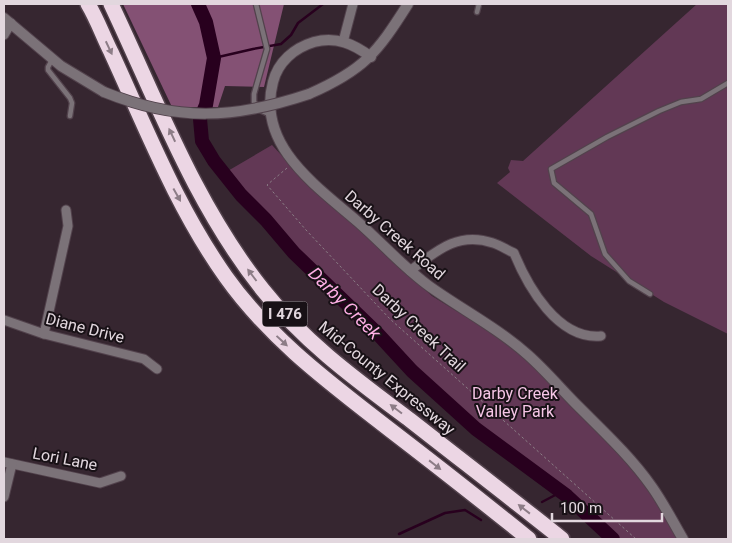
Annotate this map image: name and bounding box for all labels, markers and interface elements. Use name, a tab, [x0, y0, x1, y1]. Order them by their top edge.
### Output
one-way arrow	[105, 41, 113, 55]
one-way arrow	[167, 127, 176, 142]
street label: Darby Creek Road	[341, 186, 449, 284]
one-way arrow	[173, 189, 182, 202]
water label: Darby Creek	[304, 262, 386, 344]
one-way arrow	[247, 268, 257, 282]
street label: Darby Creek Trail	[369, 280, 469, 376]
road number: I 476	[262, 302, 308, 326]
street label: Diane Drive	[44, 309, 126, 347]
street label: Mid-County Expressway	[315, 317, 459, 439]
one-way arrow	[275, 335, 287, 347]
park label: Darby Creek Valley Park	[472, 384, 559, 421]
one-way arrow	[390, 404, 403, 415]
street label: Lori Lane	[31, 443, 99, 475]
one-way arrow	[428, 459, 441, 470]
scale bar	[552, 490, 662, 522]
text: 100 m	[560, 499, 602, 517]
one-way arrow	[518, 503, 531, 514]

